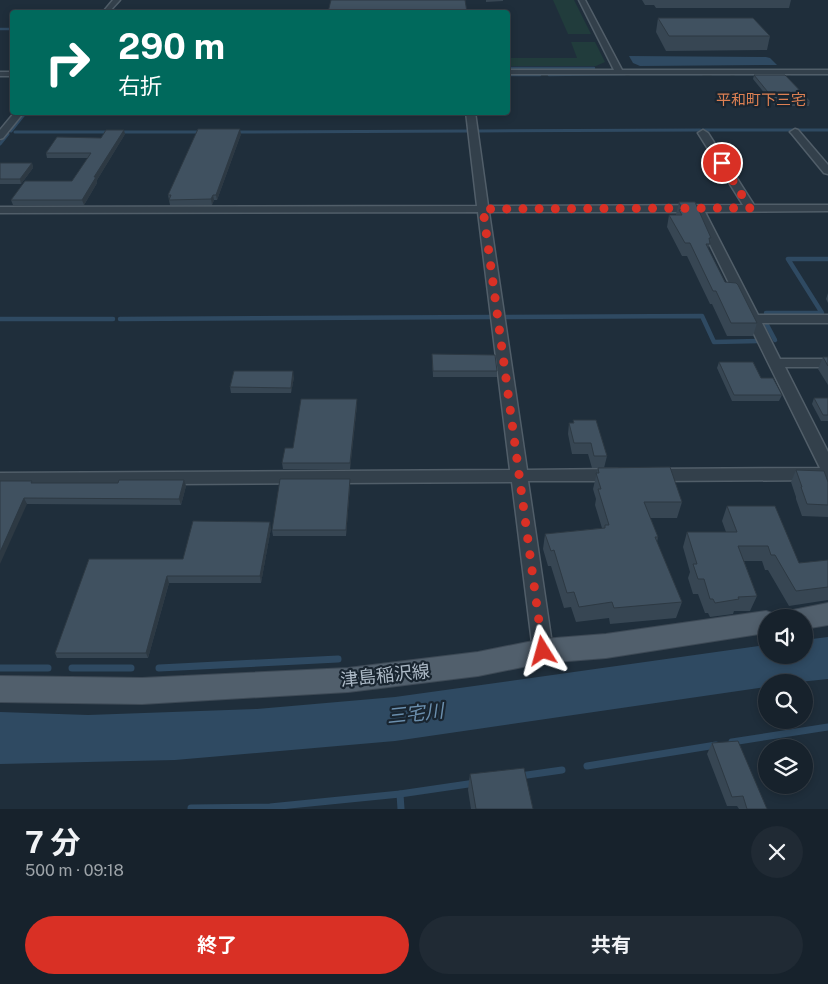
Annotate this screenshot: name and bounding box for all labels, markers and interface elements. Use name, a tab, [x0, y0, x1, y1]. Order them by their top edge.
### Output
text: 290 m	[118, 26, 225, 67]
icon: right	[35, 30, 100, 95]
text: 右折	[118, 73, 162, 99]
district label: 平和町下三宅	[716, 91, 806, 108]
pin	[701, 142, 743, 184]
icon: arrive	[708, 149, 736, 177]
map controls	[758, 609, 813, 794]
button: sound	[758, 609, 813, 664]
position arrow	[516, 624, 568, 676]
street label: 津島稲沢線	[339, 660, 431, 690]
button: search	[758, 674, 813, 729]
water label: 三宅川	[385, 699, 446, 727]
button: layers	[758, 739, 813, 794]
text: 7 分	[25, 824, 81, 860]
button: close	[751, 826, 803, 878]
text: 500 m · 09:18	[25, 861, 124, 880]
button: 終了	[25, 916, 409, 974]
button: 共有	[419, 916, 803, 974]

